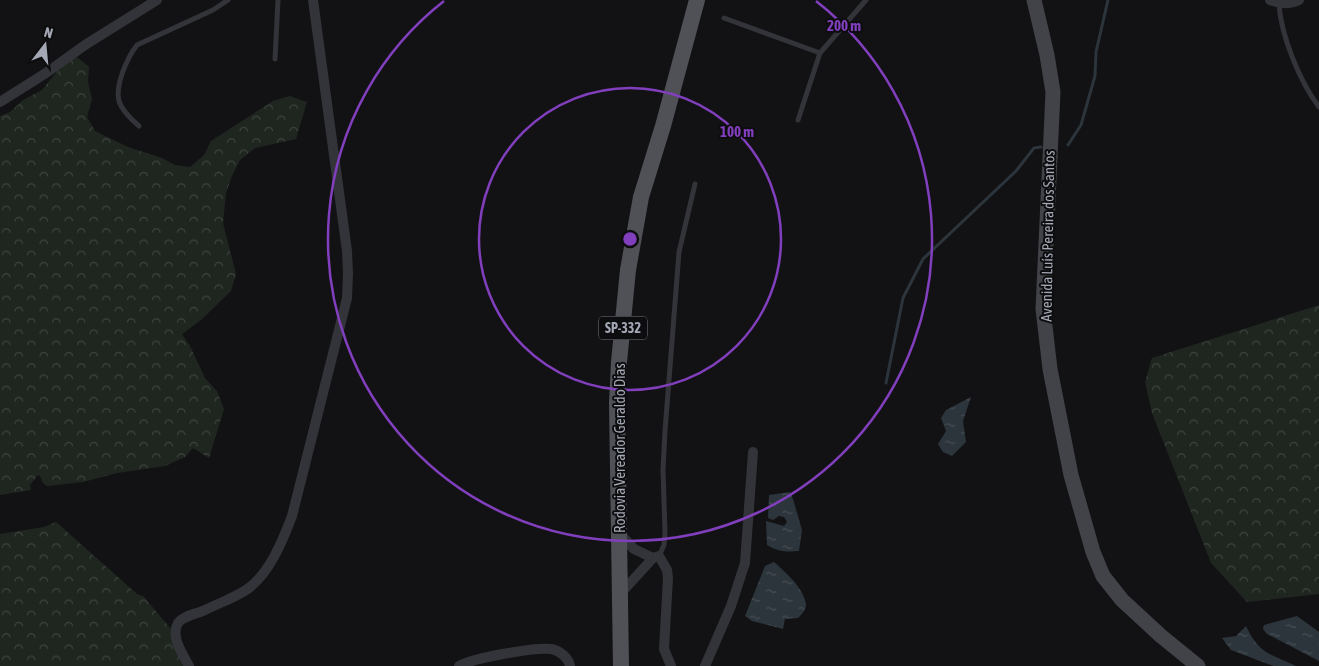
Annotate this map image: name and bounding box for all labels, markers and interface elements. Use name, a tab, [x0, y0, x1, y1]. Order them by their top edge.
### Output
text: 200 m	[827, 17, 861, 34]
north arrow	[20, 20, 70, 70]
text: N	[42, 24, 55, 41]
text: 100 m	[720, 123, 754, 140]
street label: Avenida Luís Pereira dos Santos	[1038, 150, 1057, 322]
centre of rings	[621, 230, 639, 248]
road number: SP-332	[599, 316, 647, 339]
street label: Rodovia Vereador Geraldo Dias	[611, 363, 628, 533]

